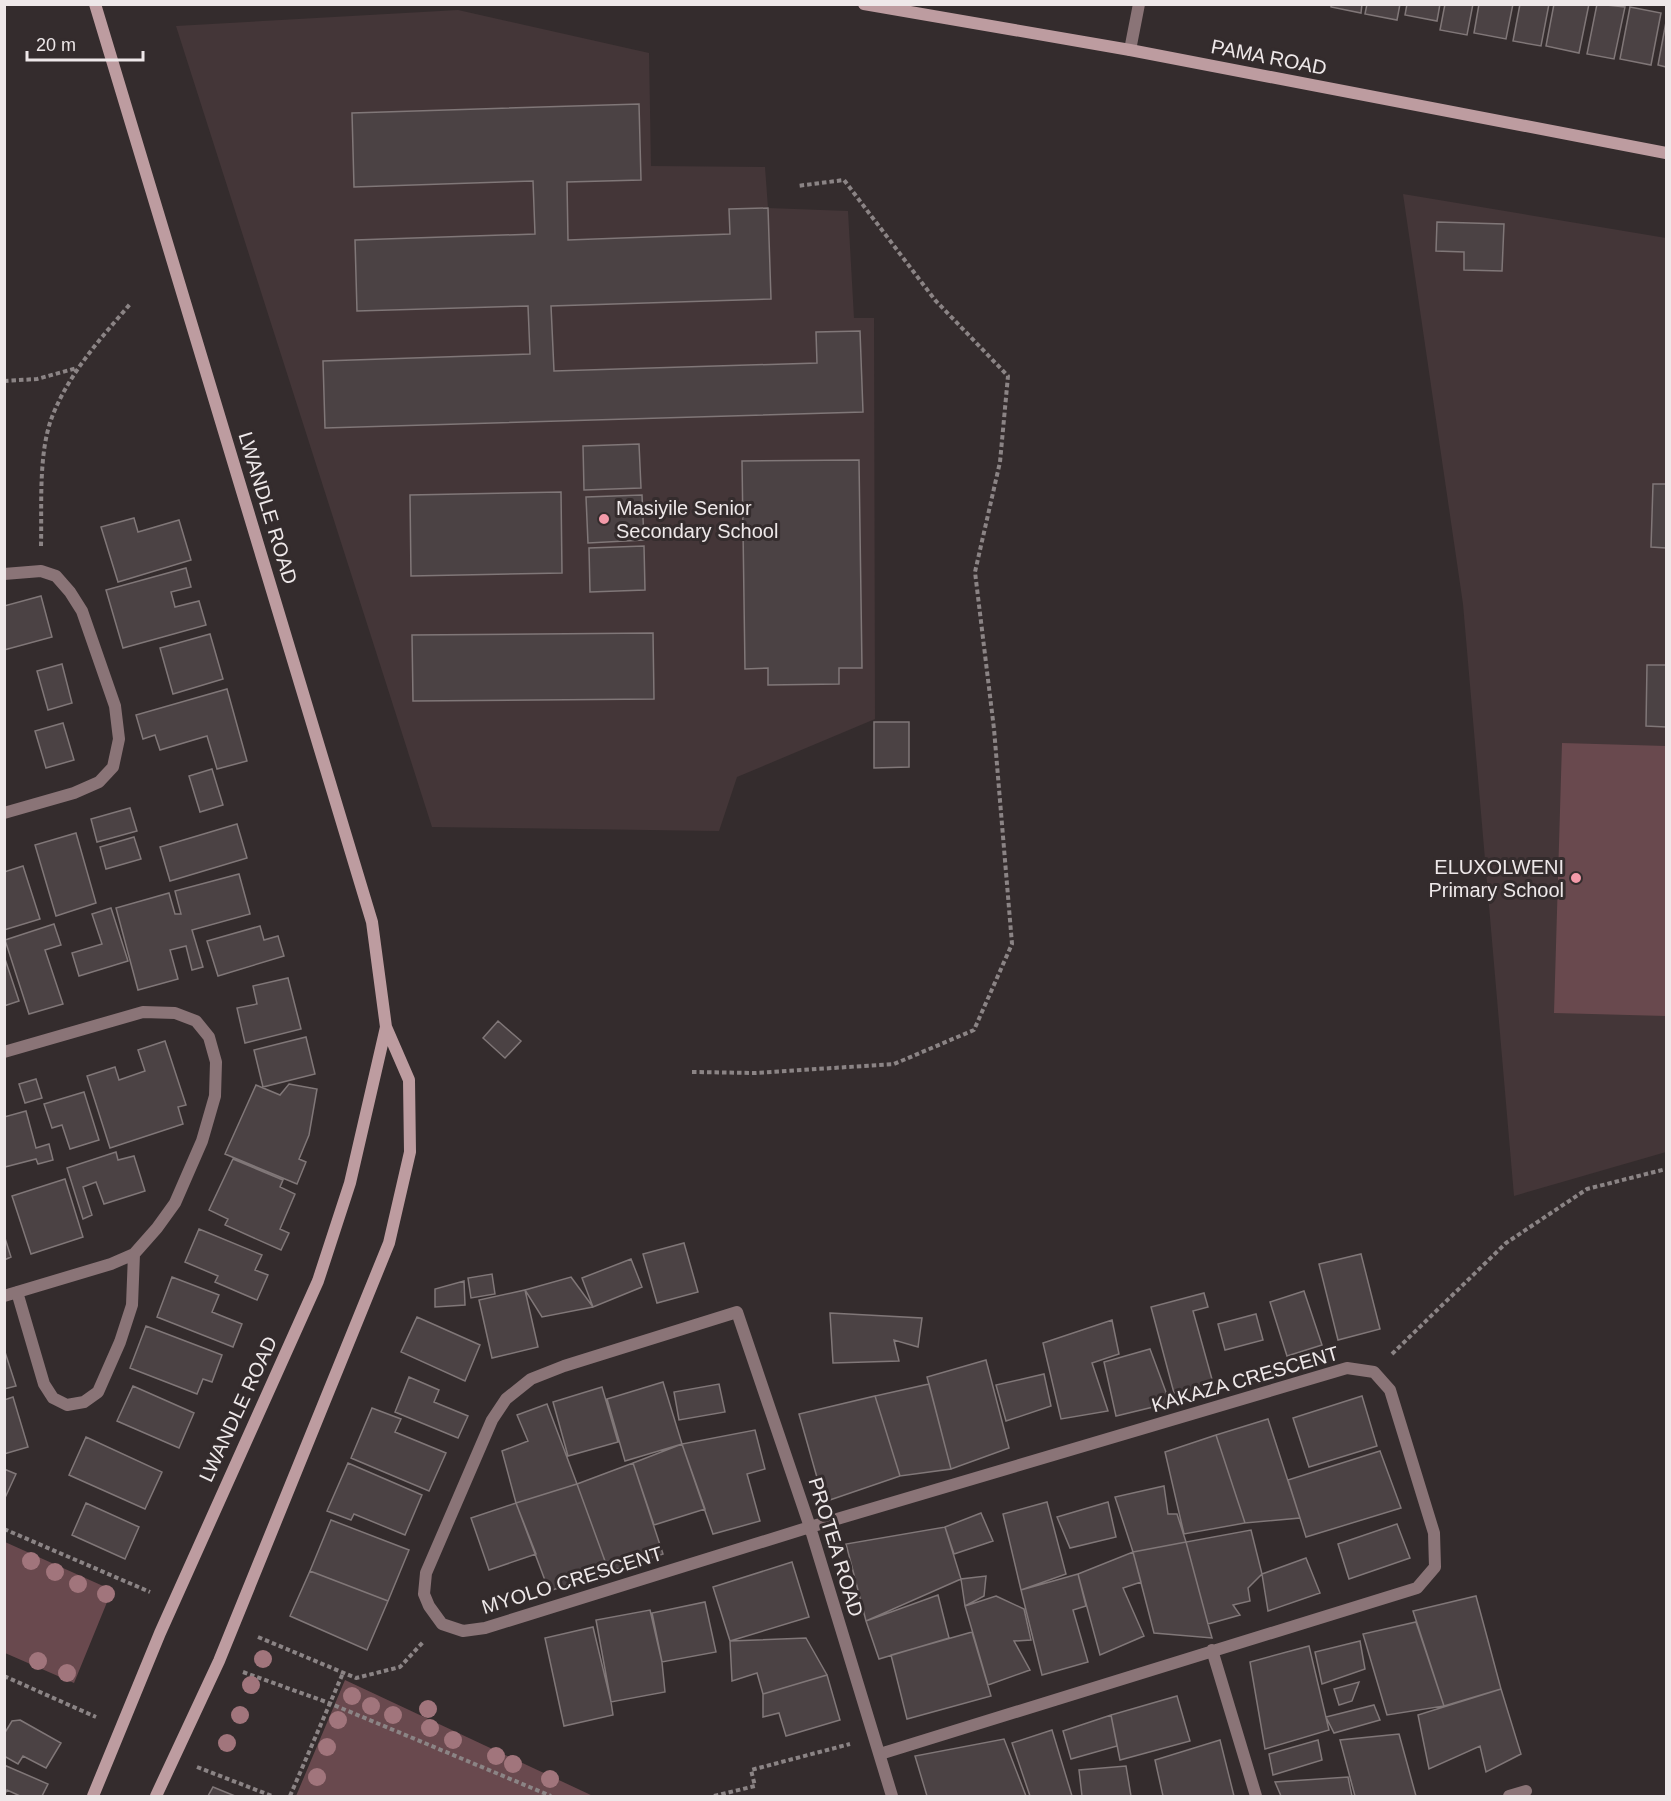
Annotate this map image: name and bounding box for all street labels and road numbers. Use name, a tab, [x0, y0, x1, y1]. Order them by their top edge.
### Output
street label: PAMA ROAD	[1209, 35, 1329, 79]
street label: LWANDLE ROAD	[234, 429, 302, 587]
street label: LWANDLE ROAD	[195, 1333, 281, 1485]
street label: KAKAZA CRESCENT	[1149, 1342, 1341, 1416]
street label: PROTEA ROAD	[804, 1475, 868, 1619]
street label: MYOLO CRESCENT	[479, 1542, 665, 1618]

